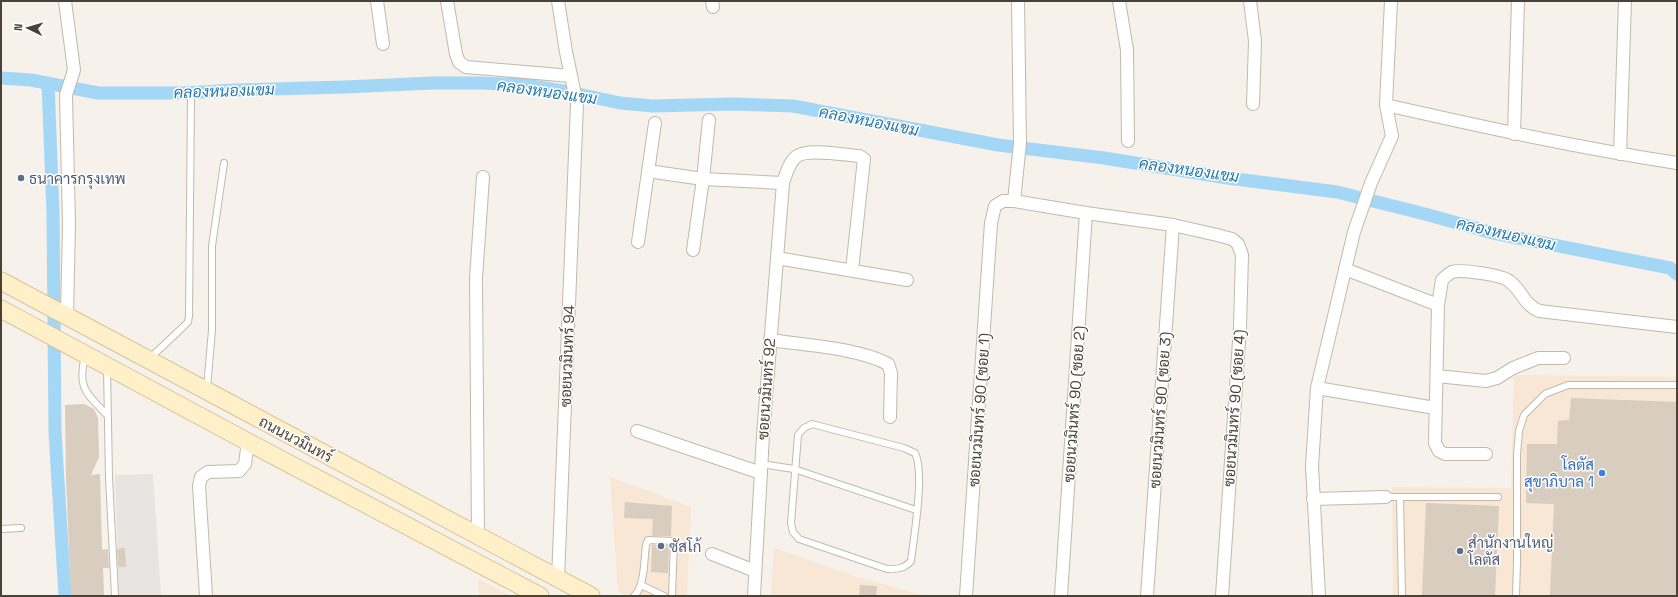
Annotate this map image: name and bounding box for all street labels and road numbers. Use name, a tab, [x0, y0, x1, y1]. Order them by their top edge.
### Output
street label: ซอยนวมินทร์ 94	[556, 305, 578, 407]
street label: ซอยนวมินทร์ 90 (ซอย 2)	[1059, 325, 1090, 483]
street label: ซอยนวมินทร์ 90 (ซอย 4)	[1219, 329, 1250, 487]
street label: ซอยนวมินทร์ 90 (ซอย 3)	[1145, 331, 1176, 489]
street label: ซอยนวมินทร์ 90 (ซอย 1)	[964, 332, 995, 488]
street label: ซอยนวมินทร์ 92	[753, 338, 779, 440]
street label: ถนนนวมินทร์	[256, 412, 336, 466]

